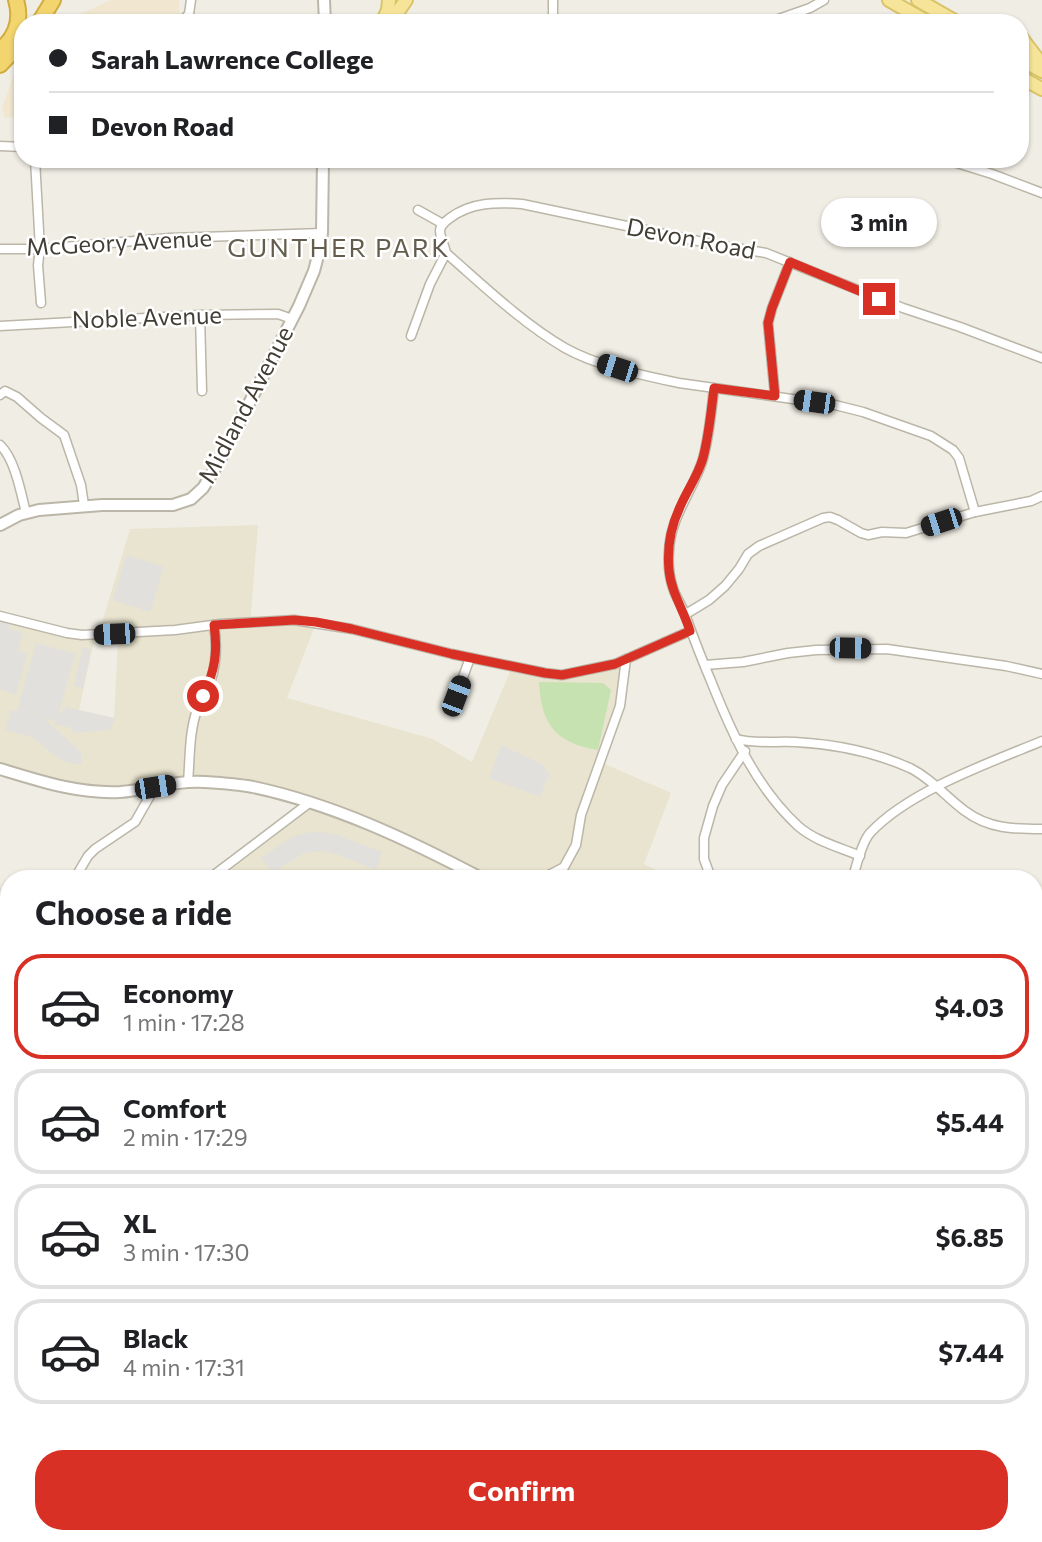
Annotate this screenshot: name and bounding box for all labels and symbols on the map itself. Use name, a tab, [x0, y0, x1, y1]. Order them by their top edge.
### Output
callout: 3 min	[821, 198, 937, 246]
street label: Devon Road	[624, 211, 758, 264]
street label: McGeory Avenue	[25, 222, 213, 261]
district label: GUNTHER PARK	[227, 231, 451, 262]
route end	[863, 283, 895, 315]
street label: Noble Avenue	[71, 299, 222, 334]
street label: Midland Avenue	[191, 321, 298, 488]
car	[594, 352, 641, 384]
car	[792, 389, 837, 415]
car	[918, 506, 965, 538]
car	[93, 623, 136, 645]
car	[829, 637, 872, 659]
car	[439, 673, 474, 719]
route start	[187, 680, 219, 712]
car	[133, 773, 178, 801]

